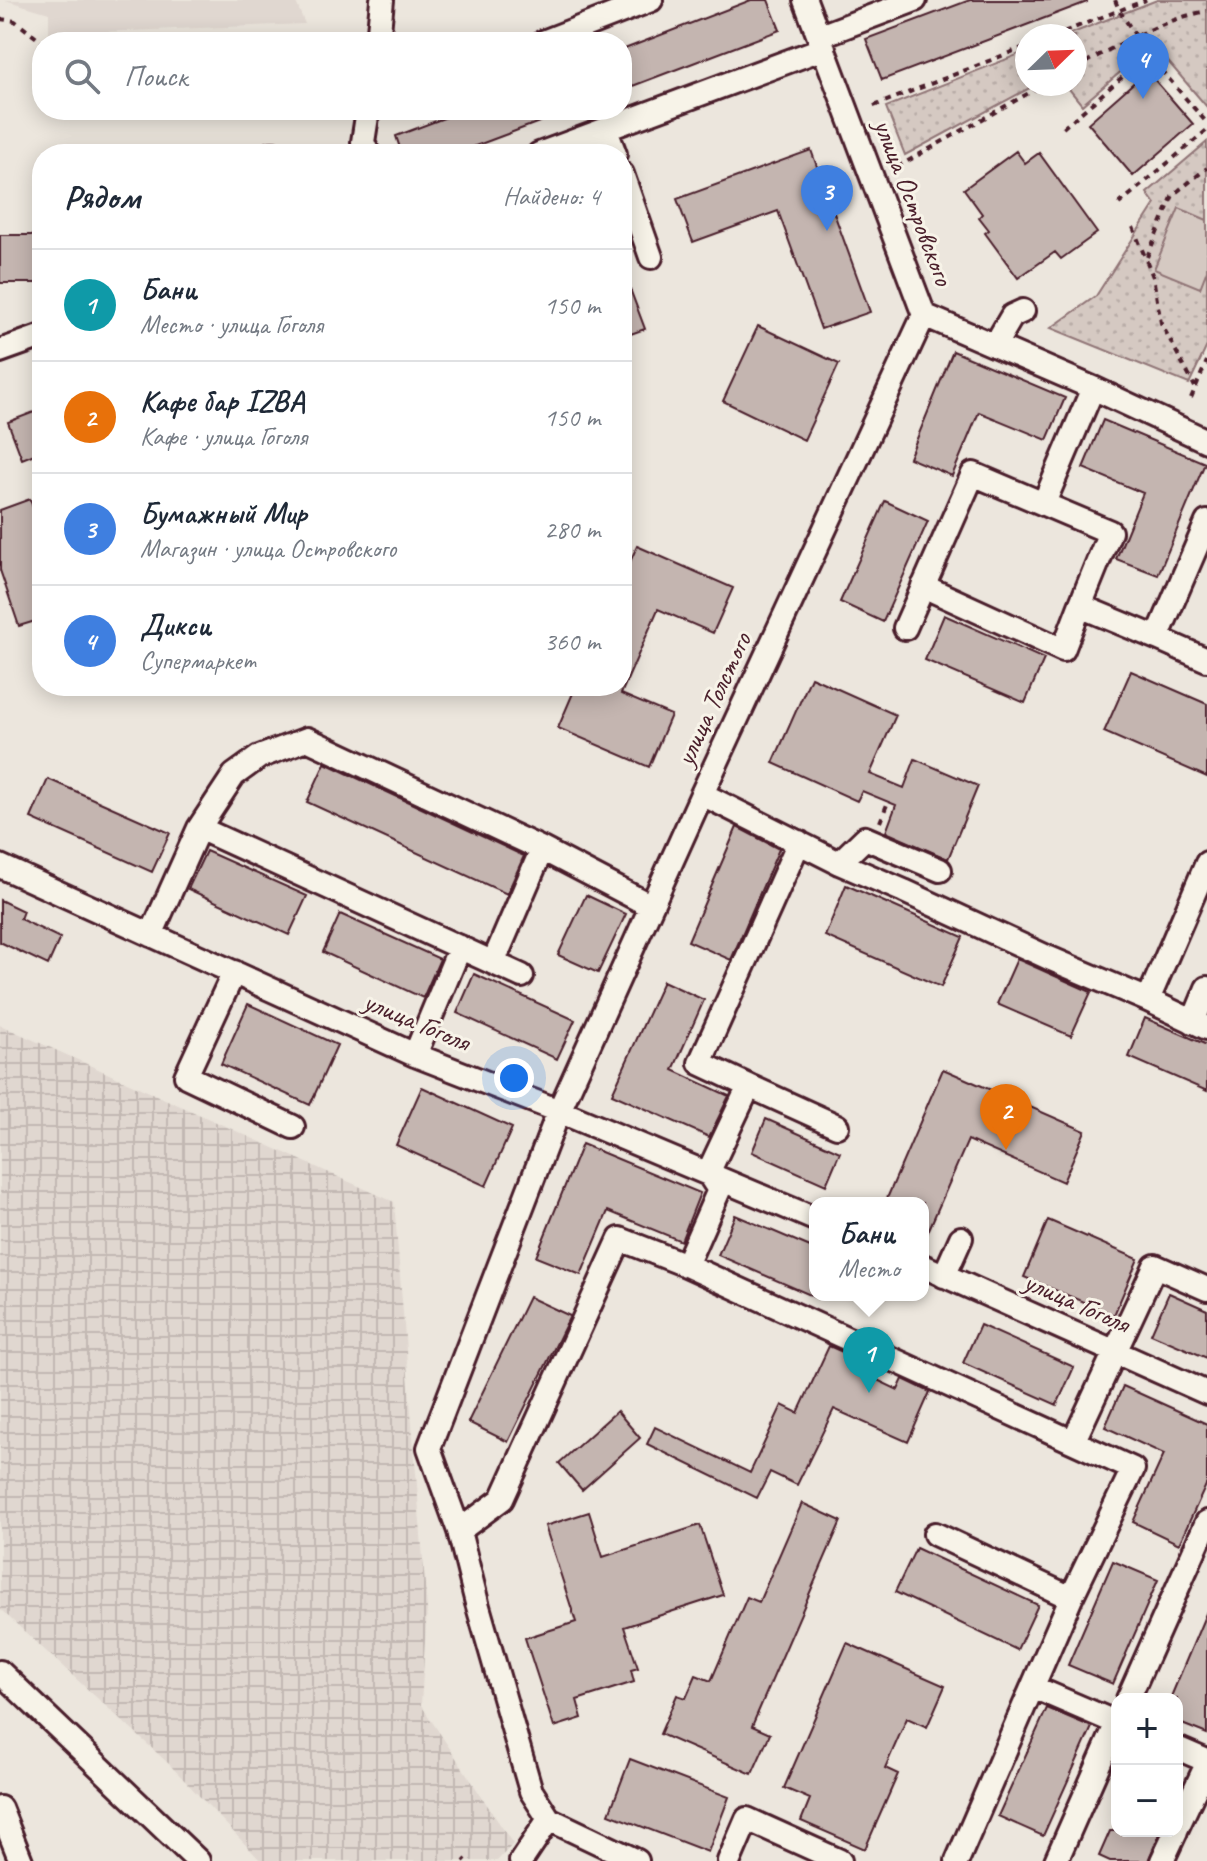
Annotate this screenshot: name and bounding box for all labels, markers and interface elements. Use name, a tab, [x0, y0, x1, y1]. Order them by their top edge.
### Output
north arrow	[1015, 24, 1087, 96]
search box	[32, 32, 632, 120]
pin: 4	[1117, 33, 1169, 99]
icon: search	[60, 54, 104, 98]
text: Поиск	[124, 57, 187, 95]
street label: улица Островского	[866, 112, 963, 292]
pin: 3	[801, 165, 853, 231]
text: Рядом	[64, 175, 140, 218]
text: Найдено: 4	[503, 180, 600, 213]
text: Бани	[140, 270, 197, 308]
text: 1	[84, 289, 96, 322]
text: 150 m	[544, 289, 600, 322]
text: Место · улица Гоголя	[140, 308, 323, 341]
text: Кафе бар IZBA	[140, 382, 304, 420]
text: 2	[84, 401, 96, 434]
text: 150 m	[544, 401, 600, 434]
text: Кафе · улица Гоголя	[140, 420, 307, 453]
text: Бумажный Мир	[140, 494, 307, 532]
text: 3	[84, 513, 96, 546]
text: 280 m	[544, 513, 600, 546]
text: Магазин · улица Островского	[140, 532, 396, 565]
text: Дикси	[140, 606, 211, 644]
text: 4	[84, 625, 96, 658]
text: 360 m	[544, 625, 600, 658]
street label: улица Толстого	[666, 625, 760, 773]
text: Супермаркет	[140, 644, 256, 677]
street label: улица Гоголя	[357, 982, 478, 1060]
your location	[494, 1058, 534, 1098]
pin: 2	[980, 1084, 1032, 1150]
popup	[809, 1197, 929, 1301]
text: Бани	[838, 1214, 895, 1252]
text: Место	[838, 1252, 900, 1285]
street label: улица Гоголя	[1017, 1262, 1137, 1342]
pin: 1	[843, 1327, 895, 1393]
map controls	[1111, 1693, 1183, 1837]
button: +	[1111, 1693, 1183, 1765]
button: −	[1111, 1765, 1183, 1837]

